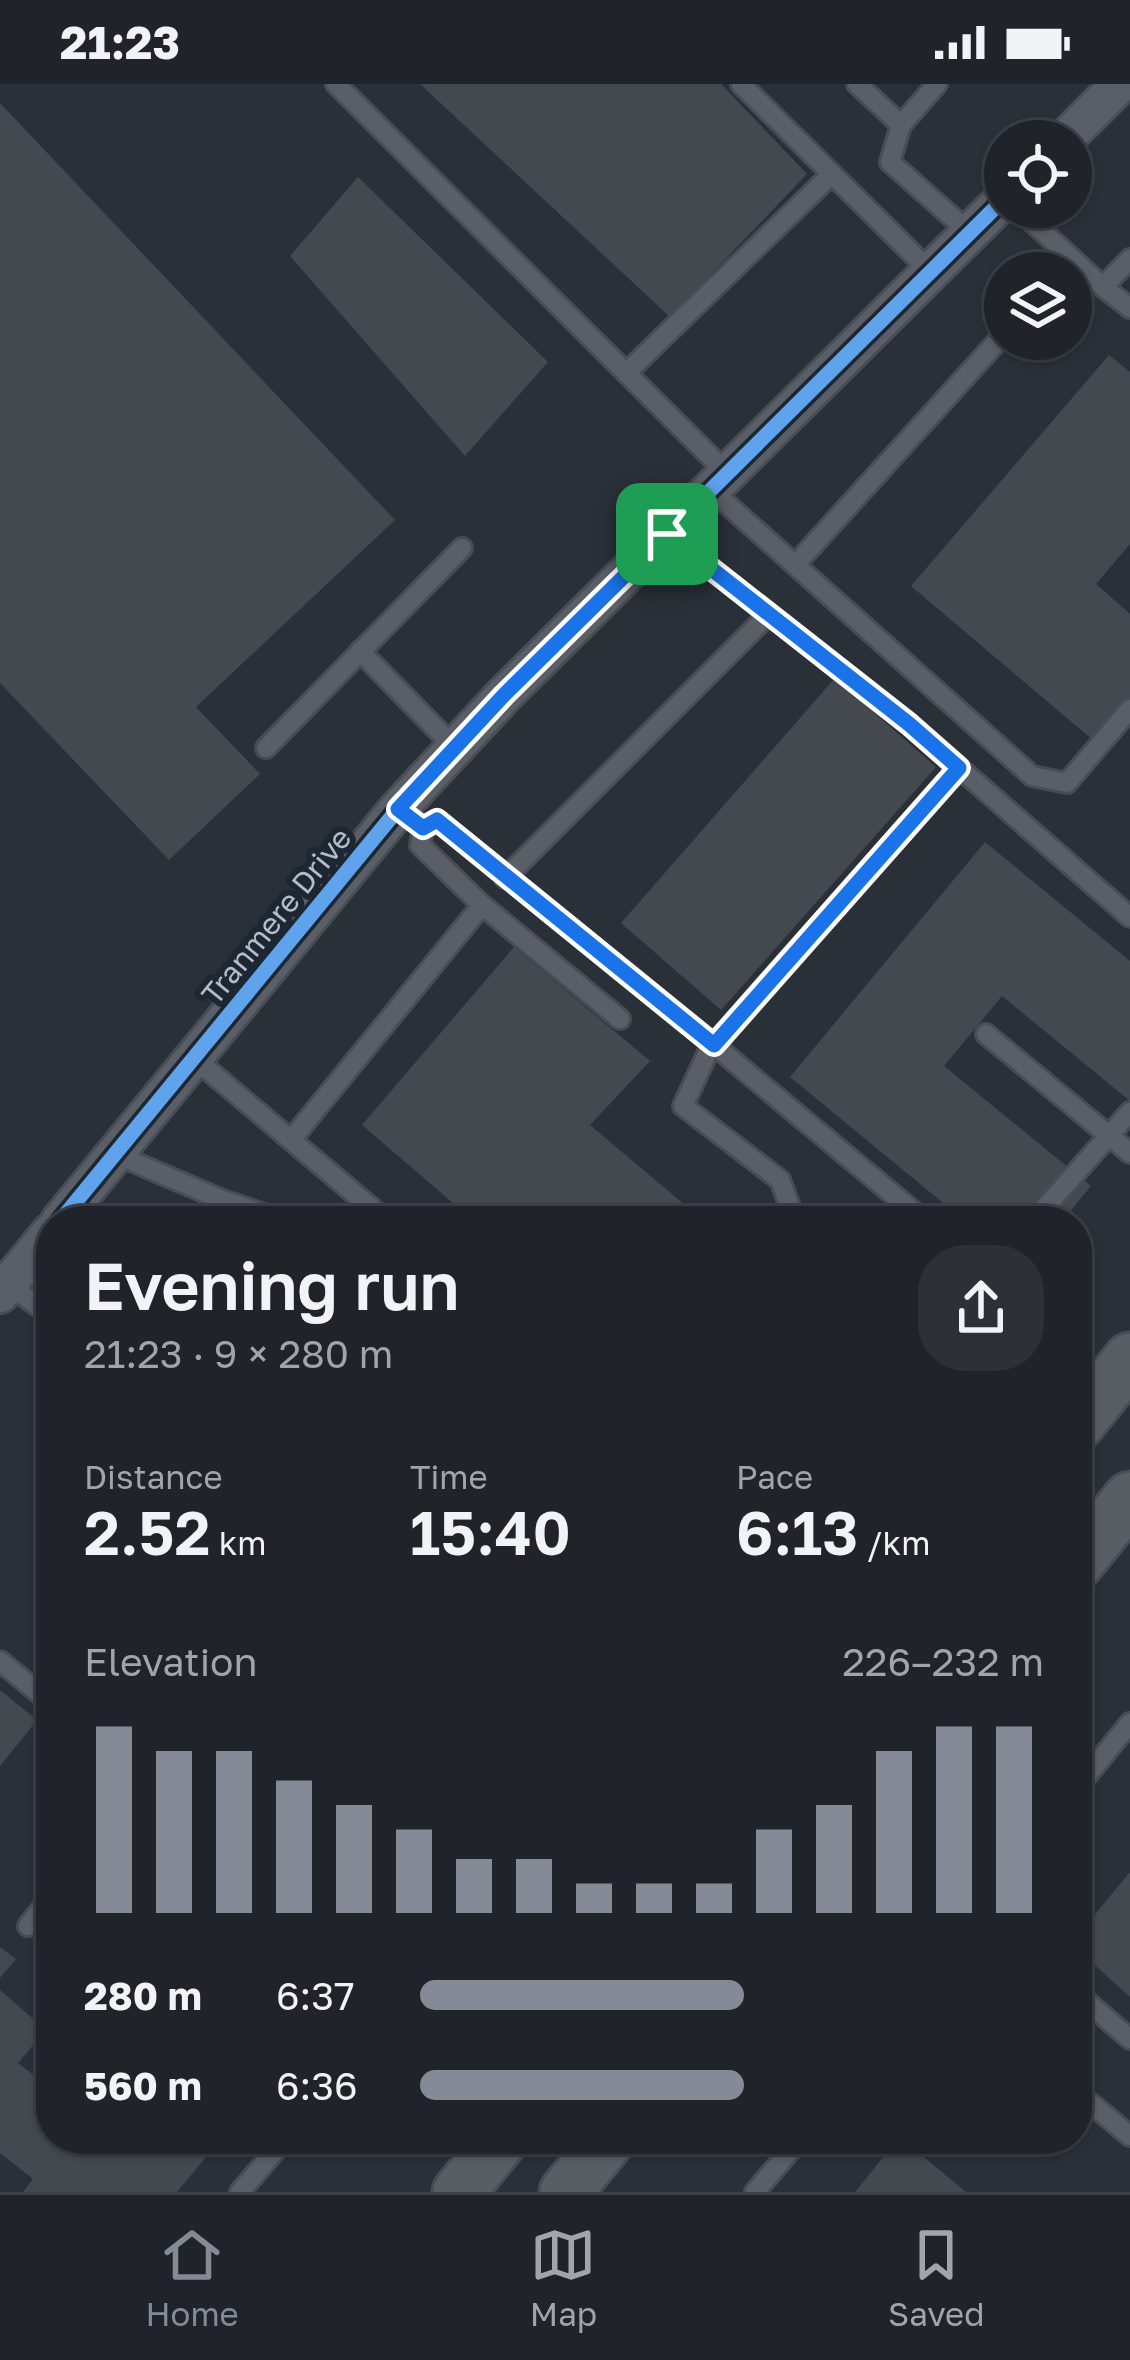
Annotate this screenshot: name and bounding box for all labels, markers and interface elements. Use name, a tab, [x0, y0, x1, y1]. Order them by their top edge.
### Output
text: 21:23	[60, 15, 180, 69]
map controls	[984, 120, 1092, 360]
button: locate	[984, 120, 1092, 228]
button: layers	[984, 252, 1092, 360]
pin	[616, 483, 718, 585]
icon: arrive	[634, 501, 700, 567]
street label: Tranmere Drive	[194, 820, 358, 1012]
text: Evening run	[84, 1245, 459, 1325]
button: share	[918, 1245, 1044, 1371]
text: 21:23 · 9 × 280 m	[84, 1330, 393, 1377]
text: Distance	[84, 1457, 223, 1496]
text: Time	[410, 1457, 488, 1496]
text: Pace	[736, 1457, 813, 1496]
text: 2.52	[84, 1496, 210, 1568]
text: 15:40	[410, 1496, 571, 1568]
text: 6:13	[736, 1496, 859, 1568]
text: km	[210, 1523, 267, 1562]
text: /km	[859, 1523, 930, 1562]
text: Elevation	[84, 1638, 257, 1685]
text: 226–232 m	[842, 1638, 1044, 1685]
text: 280 m	[84, 1972, 202, 2019]
text: 6:37	[276, 1972, 355, 2019]
text: 560 m	[84, 2062, 202, 2109]
text: 6:36	[276, 2062, 358, 2109]
tab: Home	[146, 2222, 239, 2333]
tab: Map	[530, 2222, 597, 2333]
tab: Saved	[888, 2222, 984, 2333]

